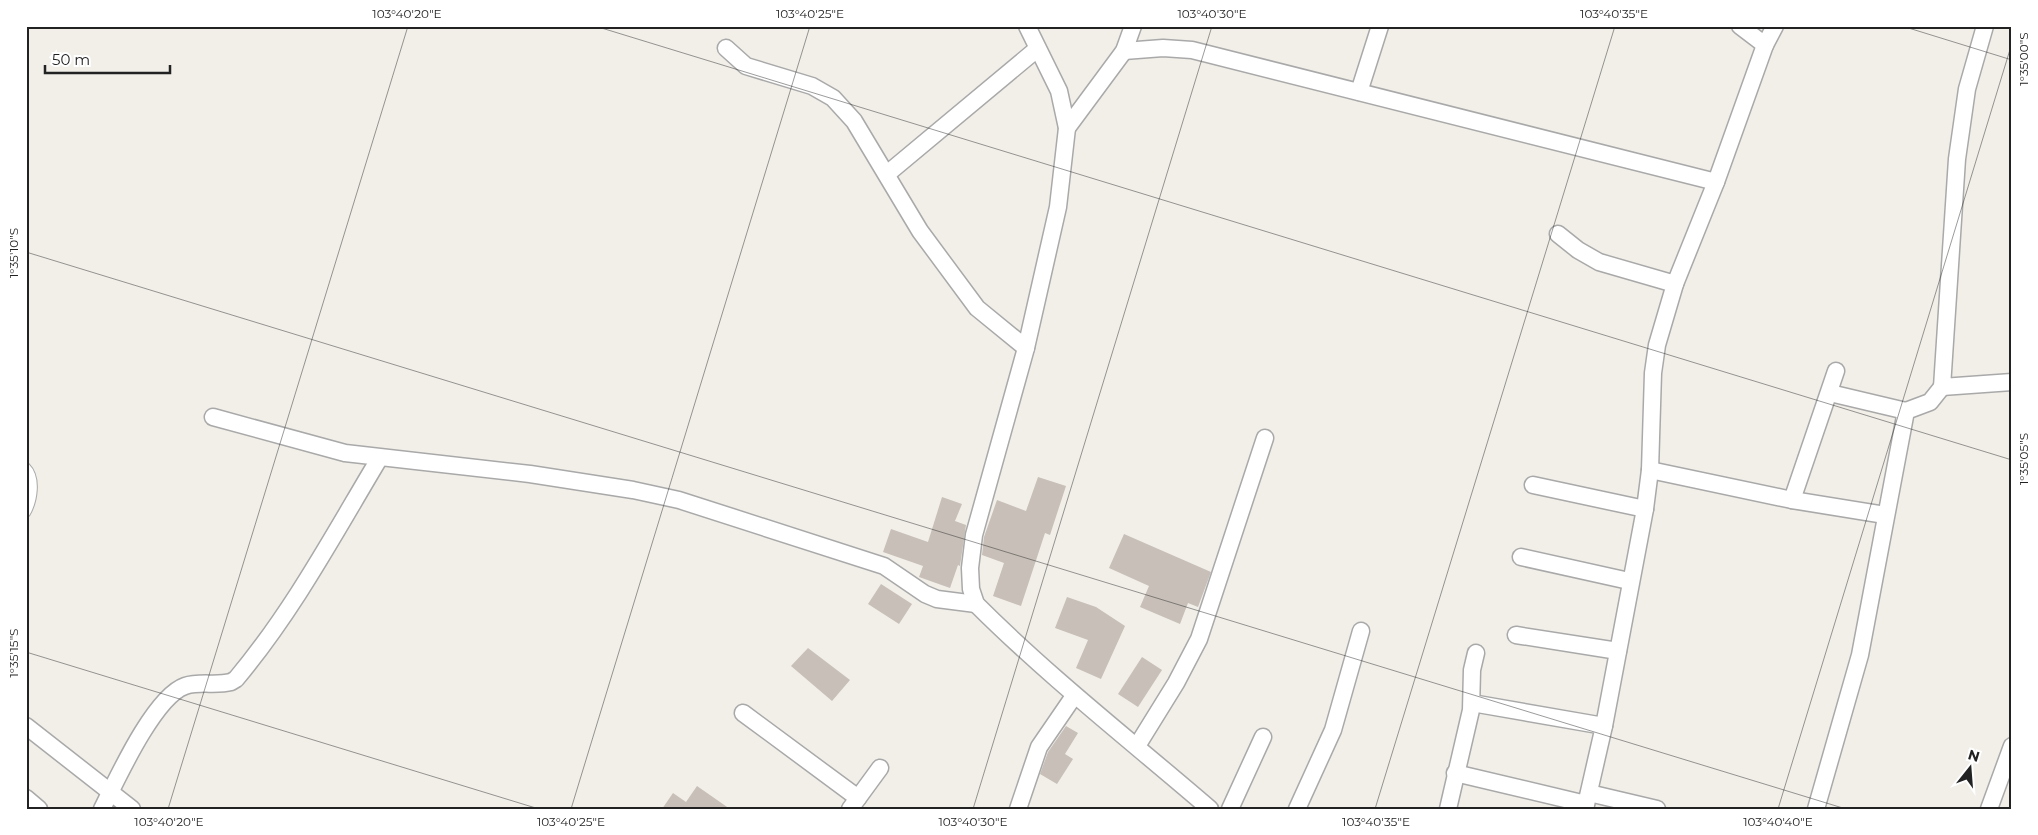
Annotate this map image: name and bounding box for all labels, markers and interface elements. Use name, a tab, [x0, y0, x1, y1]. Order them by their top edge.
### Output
text: 103°40'20"E	[372, 6, 442, 21]
text: 103°40'25"E	[776, 6, 844, 21]
text: 103°40'30"E	[1177, 6, 1247, 21]
text: 103°40'35"E	[1580, 6, 1648, 21]
text: 1°35'00"S	[2016, 32, 2031, 86]
scale bar	[45, 42, 170, 74]
text: 50 m	[52, 50, 90, 69]
text: 1°35'10"S	[6, 228, 21, 278]
text: 1°35'05"S	[2016, 433, 2031, 485]
text: 1°35'15"S	[6, 629, 21, 677]
north arrow	[1946, 742, 1996, 792]
text: N	[1966, 745, 1982, 766]
text: 103°40'20"E	[134, 814, 204, 829]
text: 103°40'25"E	[537, 814, 605, 829]
text: 103°40'30"E	[938, 814, 1008, 829]
text: 103°40'35"E	[1342, 814, 1410, 829]
text: 103°40'40"E	[1743, 814, 1813, 829]

